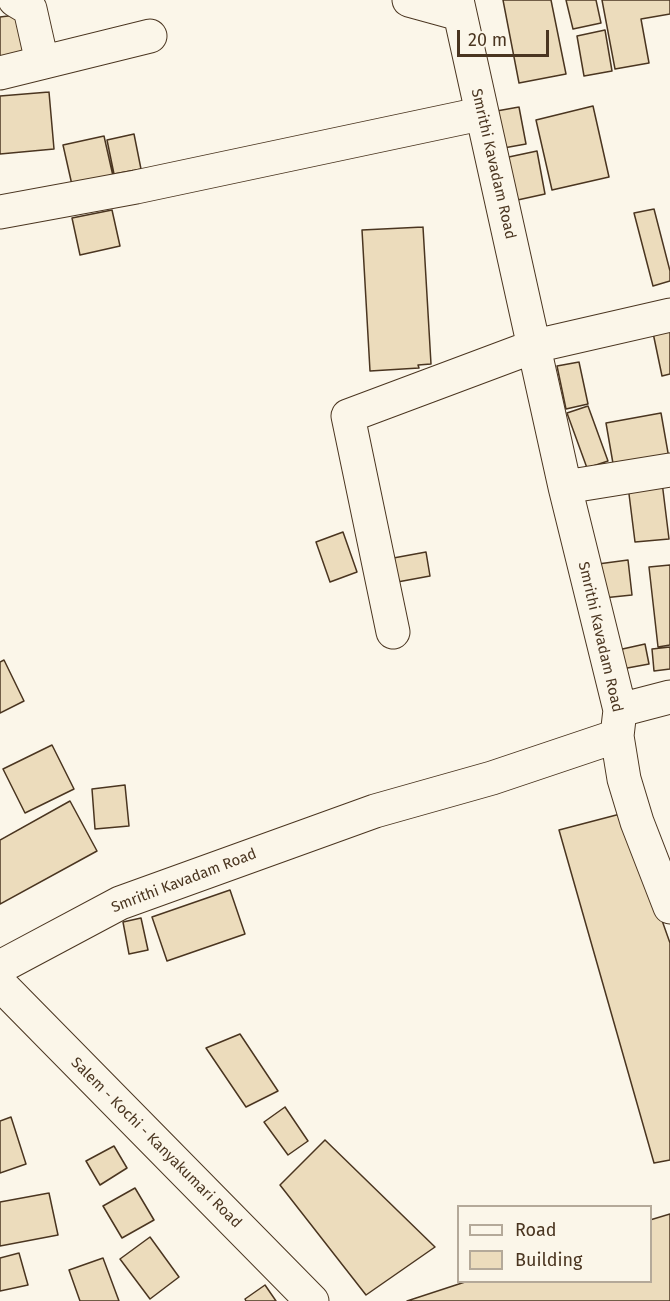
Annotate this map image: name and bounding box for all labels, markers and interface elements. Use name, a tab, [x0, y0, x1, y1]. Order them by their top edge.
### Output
scale bar	[460, 18, 552, 56]
text: 20 m	[468, 29, 507, 51]
street label: Smrithi Kavadam Road	[467, 87, 519, 241]
street label: Smrithi Kavadam Road	[574, 560, 626, 714]
street label: Smrithi Kavadam Road	[109, 845, 259, 917]
street label: Salem - Kochi - Kanyakumari Road	[67, 1054, 245, 1232]
legend	[457, 1205, 652, 1283]
text: Road	[515, 1219, 557, 1241]
text: Building	[515, 1249, 582, 1271]

